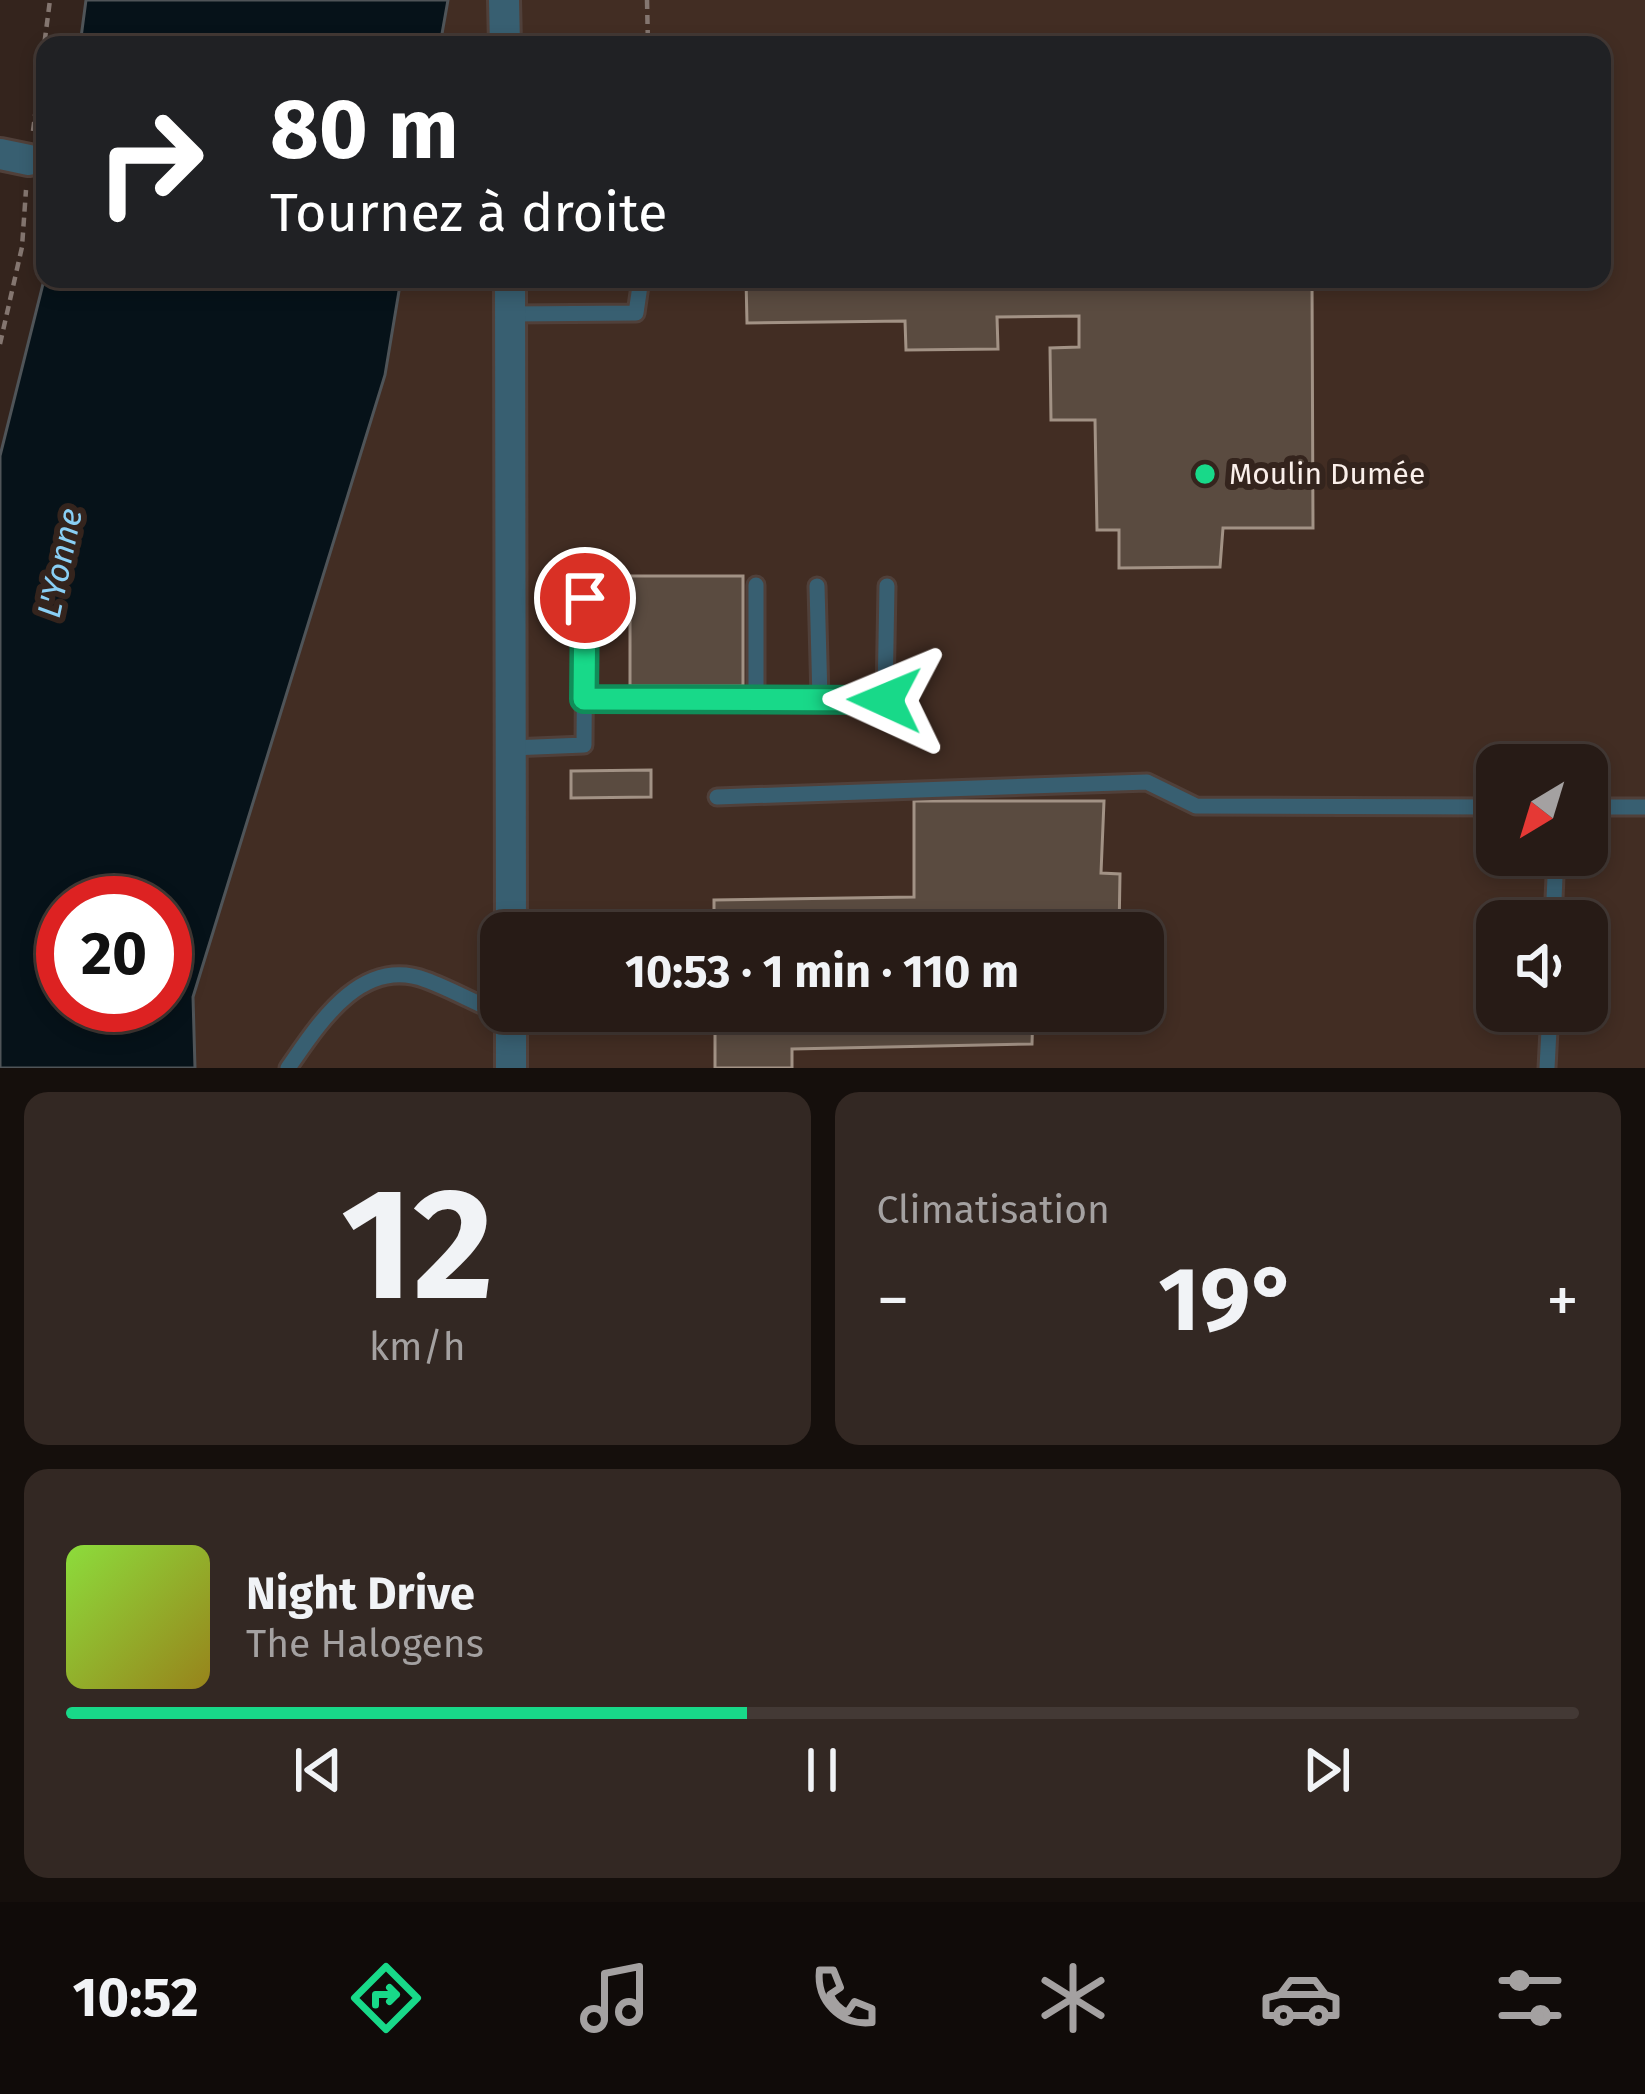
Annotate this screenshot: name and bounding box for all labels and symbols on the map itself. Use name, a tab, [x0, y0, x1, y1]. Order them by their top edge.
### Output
place label: Moulin Dumée	[1229, 456, 1425, 492]
marker: Moulin Dumée	[1192, 461, 1218, 487]
water label: L'Yonne	[29, 505, 91, 621]
pin	[534, 547, 636, 649]
position arrow	[822, 637, 948, 763]
north arrow	[1476, 744, 1608, 876]
speed limit sign: 20	[36, 876, 192, 1032]

